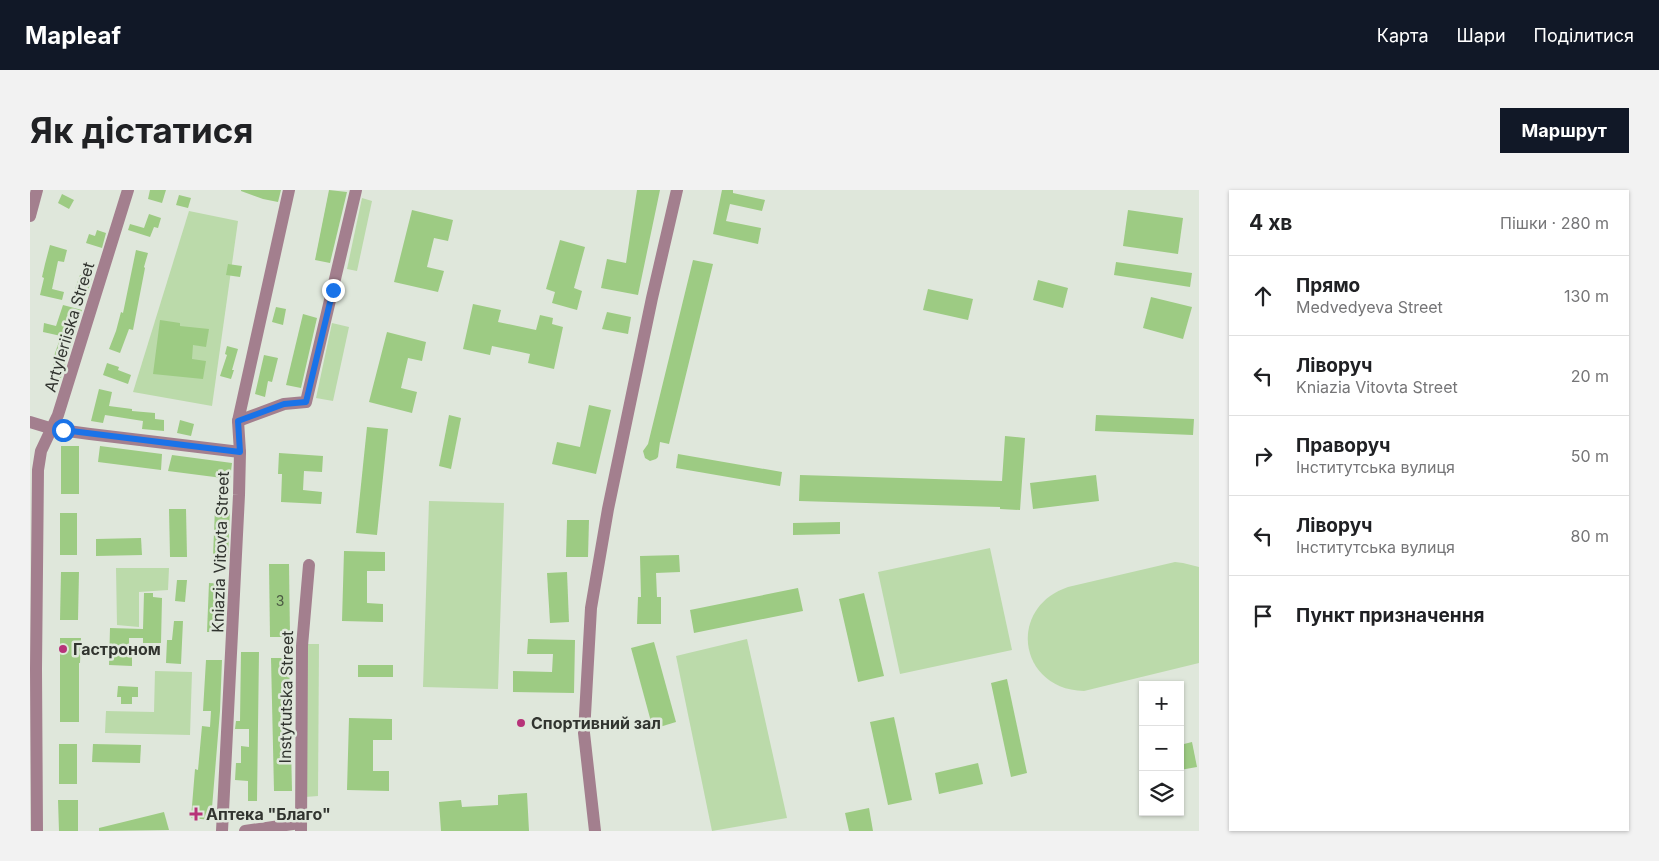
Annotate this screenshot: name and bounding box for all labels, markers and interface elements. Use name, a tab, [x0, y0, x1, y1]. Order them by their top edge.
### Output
text: Mapleaf	[25, 21, 121, 50]
text: Карта	[1377, 25, 1429, 46]
text: Шари	[1457, 25, 1506, 46]
text: Поділитися	[1534, 25, 1634, 46]
button: Маршрут	[1500, 108, 1629, 153]
text: Як дістатися	[30, 109, 254, 151]
text: 4 хв	[1249, 210, 1292, 235]
text: Пішки · 280 m	[1500, 213, 1609, 233]
street label: Artyleriiska Street	[40, 260, 98, 394]
text: Прямо	[1296, 274, 1360, 297]
route end	[322, 279, 345, 302]
icon: ahead	[1249, 282, 1277, 310]
text: 130 m	[1564, 286, 1609, 306]
text: Medvedyeva Street	[1296, 297, 1443, 317]
text: Ліворуч	[1296, 354, 1372, 377]
icon: left	[1249, 362, 1277, 390]
text: 20 m	[1571, 366, 1609, 386]
text: Kniazia Vitovta Street	[1296, 377, 1458, 397]
route start	[52, 419, 75, 442]
text: Праворуч	[1296, 434, 1390, 457]
icon: right	[1249, 442, 1277, 470]
text: 50 m	[1571, 446, 1609, 466]
text: Інститутська вулиця	[1296, 457, 1455, 477]
street label: Kniazia Vitovta Street	[207, 471, 233, 633]
text: Ліворуч	[1296, 514, 1372, 537]
icon: left	[1249, 522, 1277, 550]
text: 80 m	[1570, 526, 1609, 546]
text: Інститутська вулиця	[1296, 537, 1455, 557]
house number: 3	[276, 592, 284, 609]
icon: arrive	[1249, 602, 1277, 630]
text: Пункт призначення	[1296, 604, 1484, 627]
street label: Instytutska Street	[275, 631, 297, 763]
place label: Гастроном	[73, 639, 161, 659]
marker: Гастроном	[57, 643, 69, 655]
map controls	[1139, 681, 1184, 816]
button: +	[1139, 681, 1184, 726]
place label: Спортивний зал	[531, 713, 661, 733]
marker: Спортивний зал	[515, 717, 527, 729]
button: −	[1139, 726, 1184, 771]
button: layers	[1139, 771, 1184, 816]
place label: Аптека "Благо"	[206, 804, 331, 824]
marker: Аптека "Благо"	[190, 808, 202, 820]

